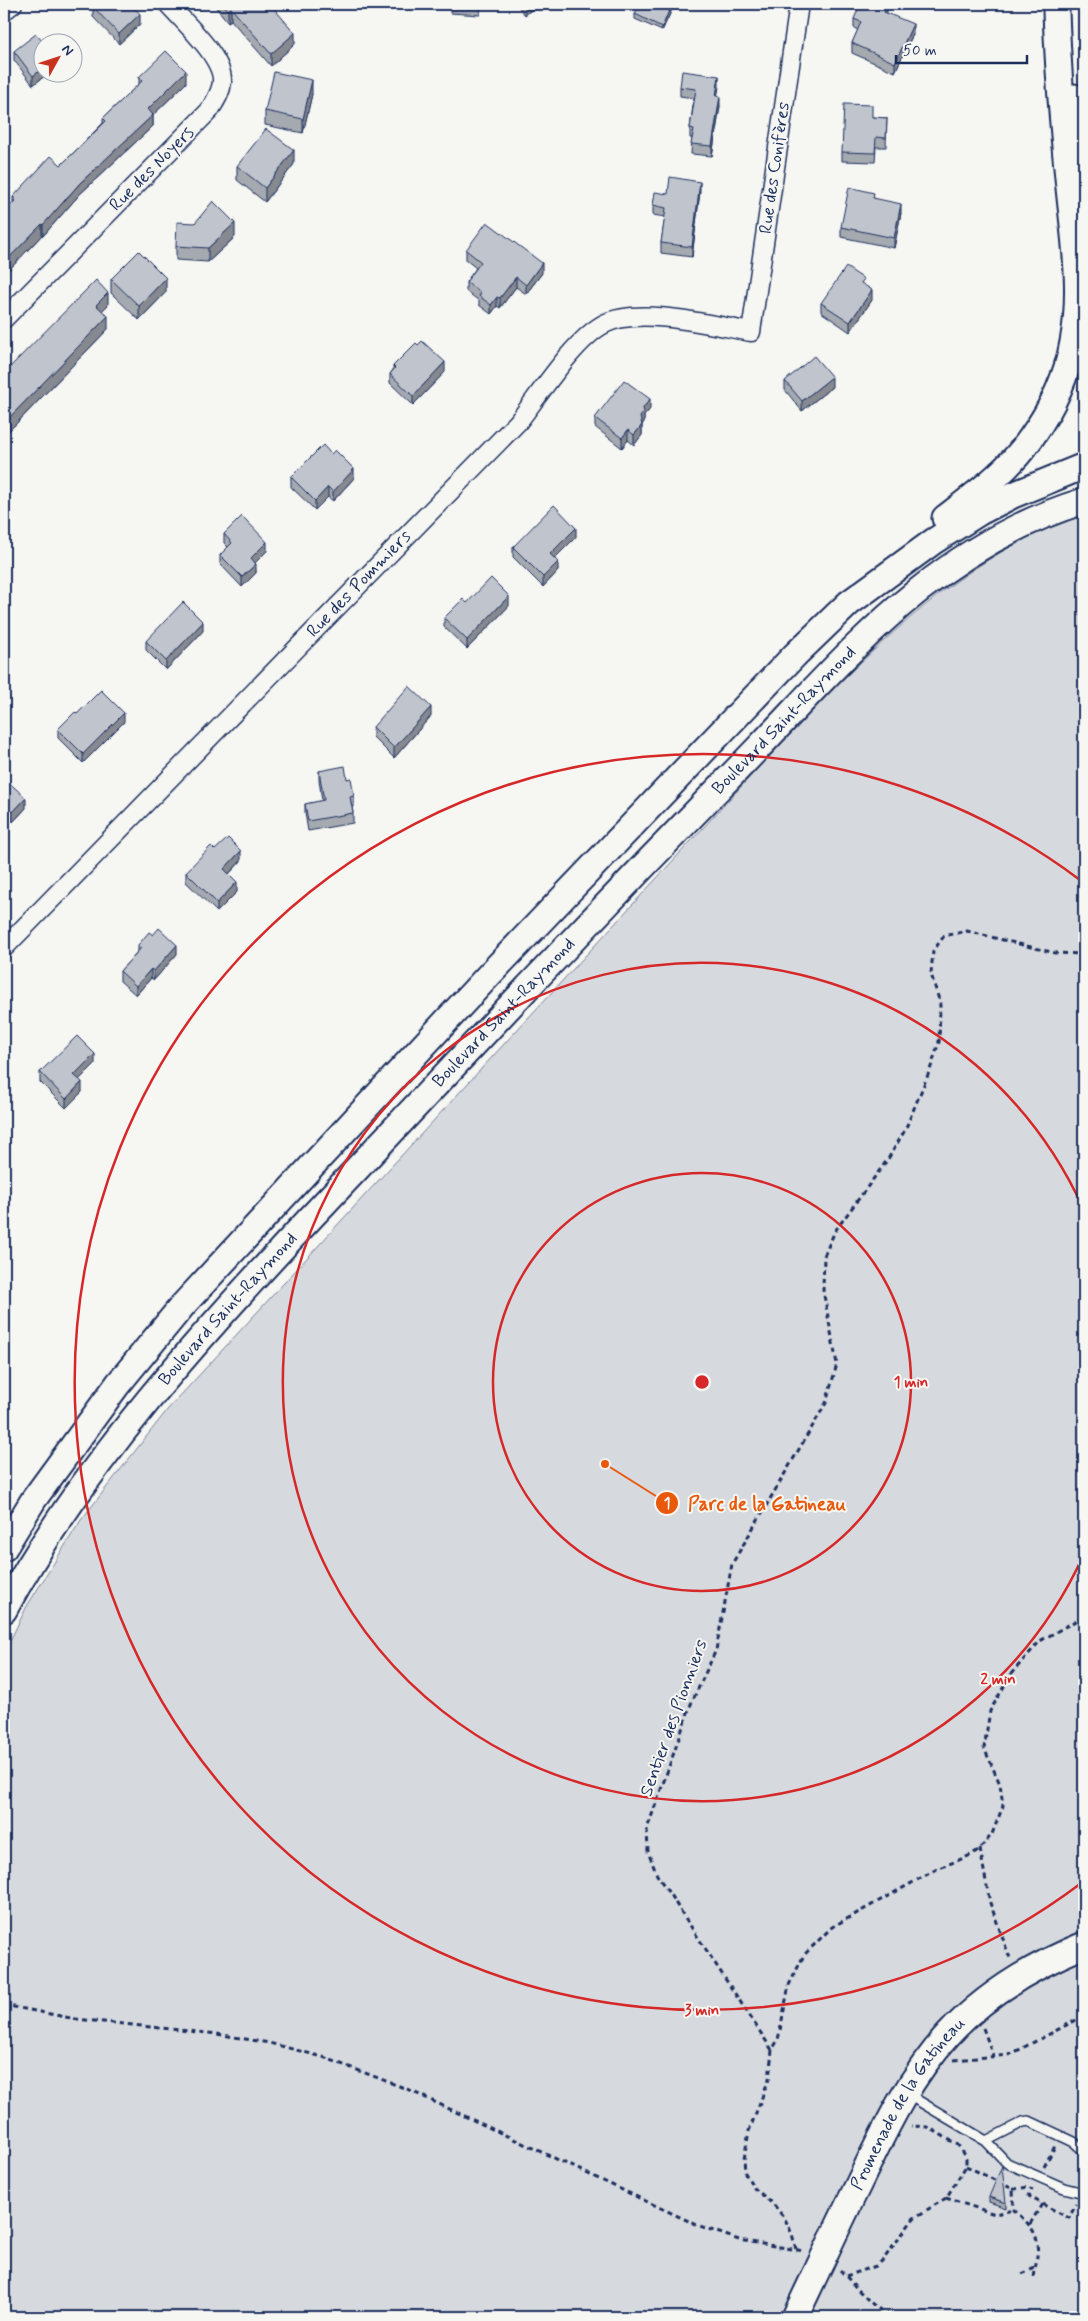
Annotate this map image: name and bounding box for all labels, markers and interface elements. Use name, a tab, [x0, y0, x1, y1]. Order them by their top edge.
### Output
north arrow	[32, 32, 82, 82]
scale bar	[896, 32, 1027, 64]
text: N	[57, 41, 77, 60]
text: 50 m	[903, 41, 937, 61]
street label: Rue des Conifères	[754, 101, 796, 235]
street label: Rue des Noyers	[104, 121, 200, 217]
street label: Rue des Pommiers	[301, 525, 417, 643]
street label: Boulevard Saint-Raymond	[707, 641, 861, 800]
street label: Boulevard Saint-Raymond	[427, 933, 581, 1093]
street label: Boulevard Saint-Raymond	[153, 1227, 303, 1391]
centre of rings	[693, 1373, 711, 1391]
text: 1 min	[894, 1373, 928, 1393]
callout: Parc de la Gatineau	[654, 1486, 855, 1520]
text: Parc de la Gatineau	[688, 1492, 846, 1517]
text: 1	[664, 1494, 670, 1514]
street label: Sentier des Pionniers	[634, 1636, 714, 1800]
text: 2 min	[980, 1670, 1016, 1690]
text: 3 min	[685, 2001, 719, 2021]
street label: Promenade de la Gatineau	[845, 2012, 971, 2194]

